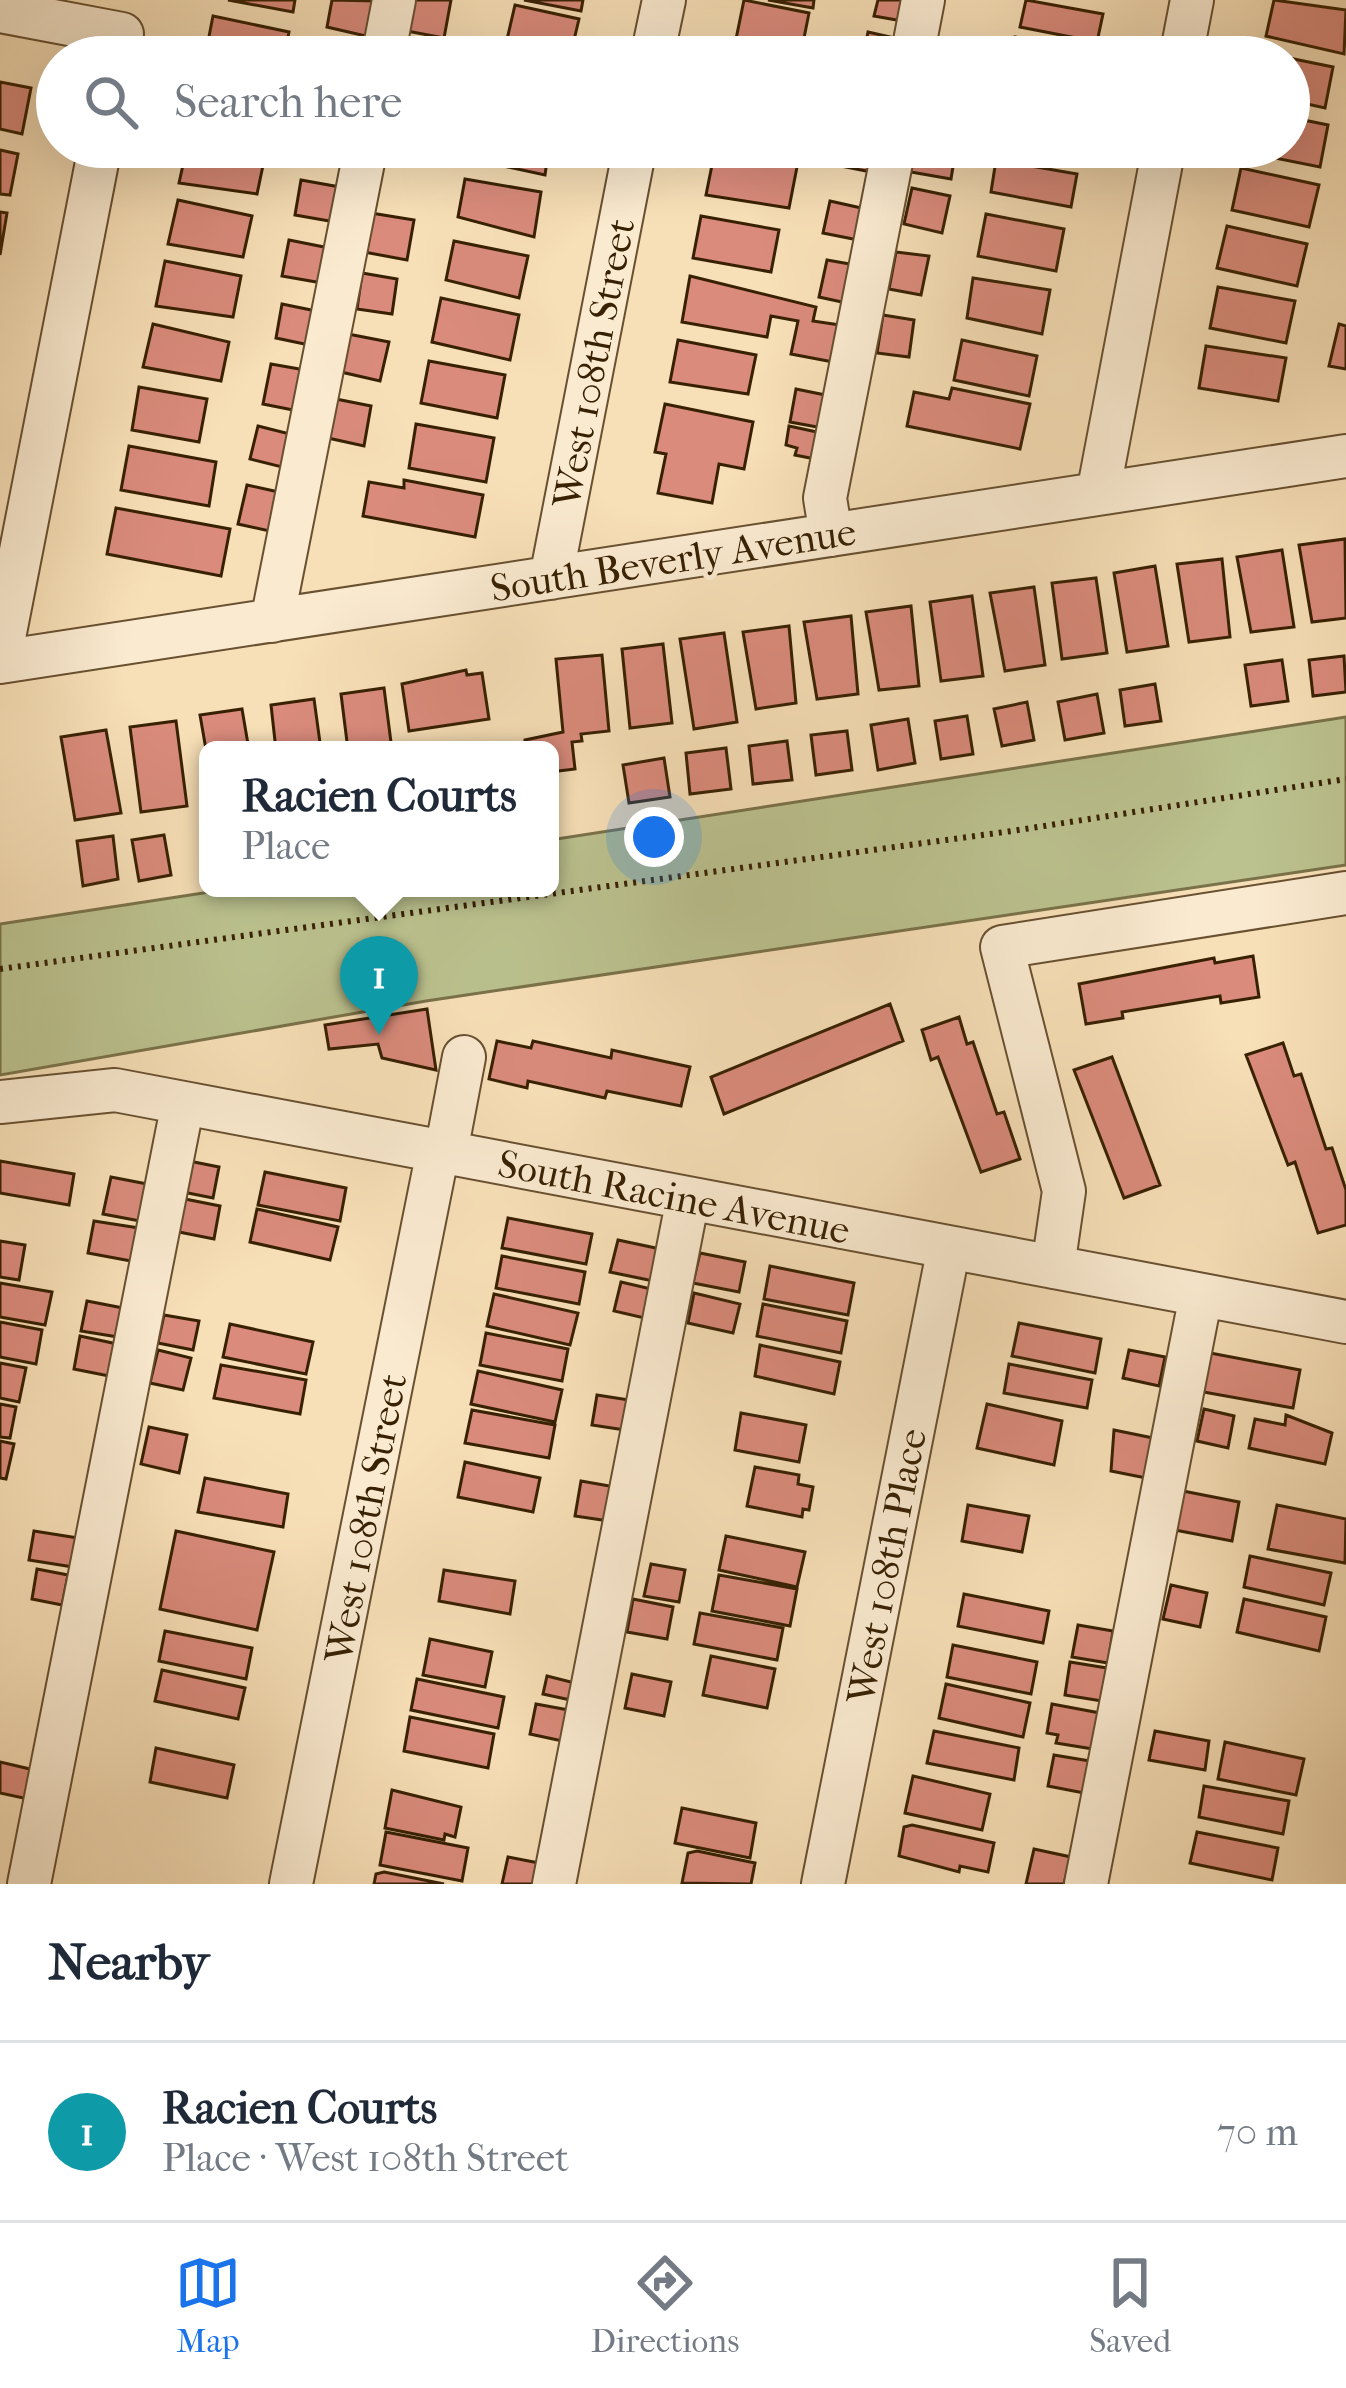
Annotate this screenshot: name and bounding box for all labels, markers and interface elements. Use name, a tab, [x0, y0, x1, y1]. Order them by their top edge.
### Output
search box	[36, 36, 1310, 168]
icon: search	[78, 69, 144, 135]
text: Search here	[174, 76, 402, 129]
street label: West 108th Street	[543, 215, 645, 513]
street label: South Beverly Avenue	[487, 508, 859, 612]
popup	[199, 741, 559, 897]
text: Racien Courts	[241, 770, 517, 823]
your location	[624, 807, 684, 867]
text: Place	[241, 823, 330, 869]
pin: 1	[340, 936, 418, 1035]
street label: South Racine Avenue	[494, 1140, 854, 1254]
street label: West 108th Street	[315, 1370, 417, 1668]
street label: West 108th Place	[838, 1425, 936, 1709]
text: Nearby	[48, 1932, 209, 1992]
text: Racien Courts	[162, 2082, 437, 2135]
text: 1	[80, 2109, 94, 2155]
text: 70 m	[1217, 2109, 1298, 2155]
text: Place · West 108th Street	[162, 2135, 569, 2181]
tab: Map	[175, 2250, 241, 2361]
tab: Directions	[591, 2250, 739, 2361]
tab: Saved	[1089, 2250, 1171, 2361]

